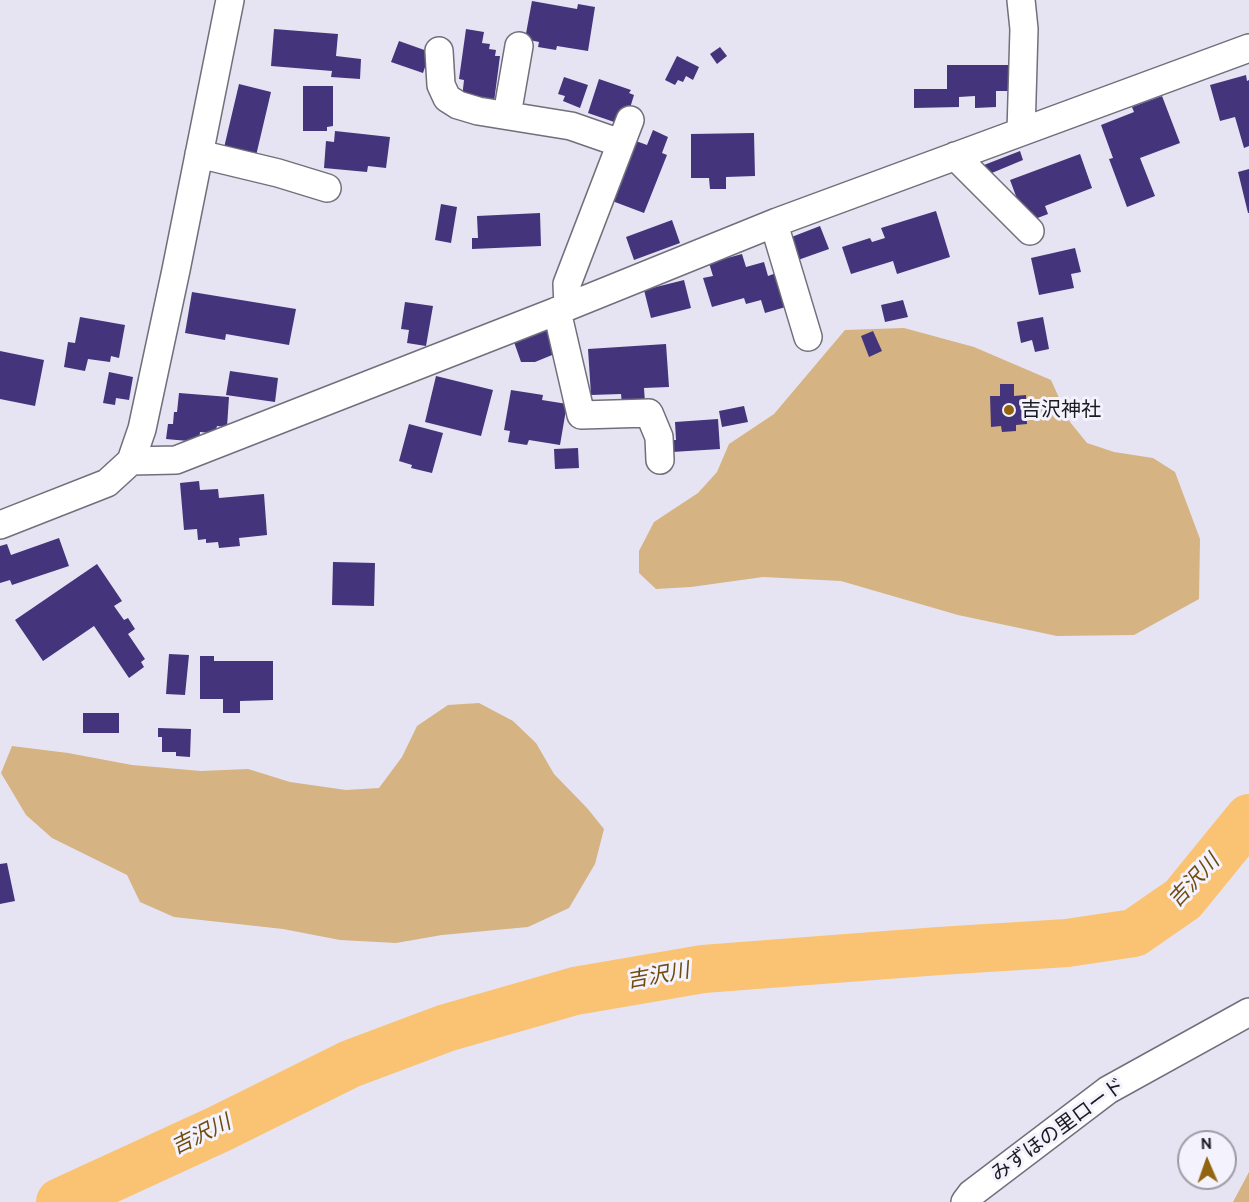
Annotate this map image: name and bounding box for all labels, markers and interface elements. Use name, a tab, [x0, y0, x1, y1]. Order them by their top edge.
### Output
place label: 吉沢神社	[1021, 398, 1101, 422]
marker: 吉沢神社	[1002, 403, 1016, 417]
water label: 吉沢川	[1163, 849, 1225, 913]
water label: 吉沢川	[625, 958, 691, 994]
street label: みずほの里ロード	[986, 1073, 1130, 1187]
water label: 吉沢川	[167, 1110, 235, 1160]
north arrow	[1177, 1130, 1237, 1190]
text: N	[1200, 1134, 1212, 1153]

